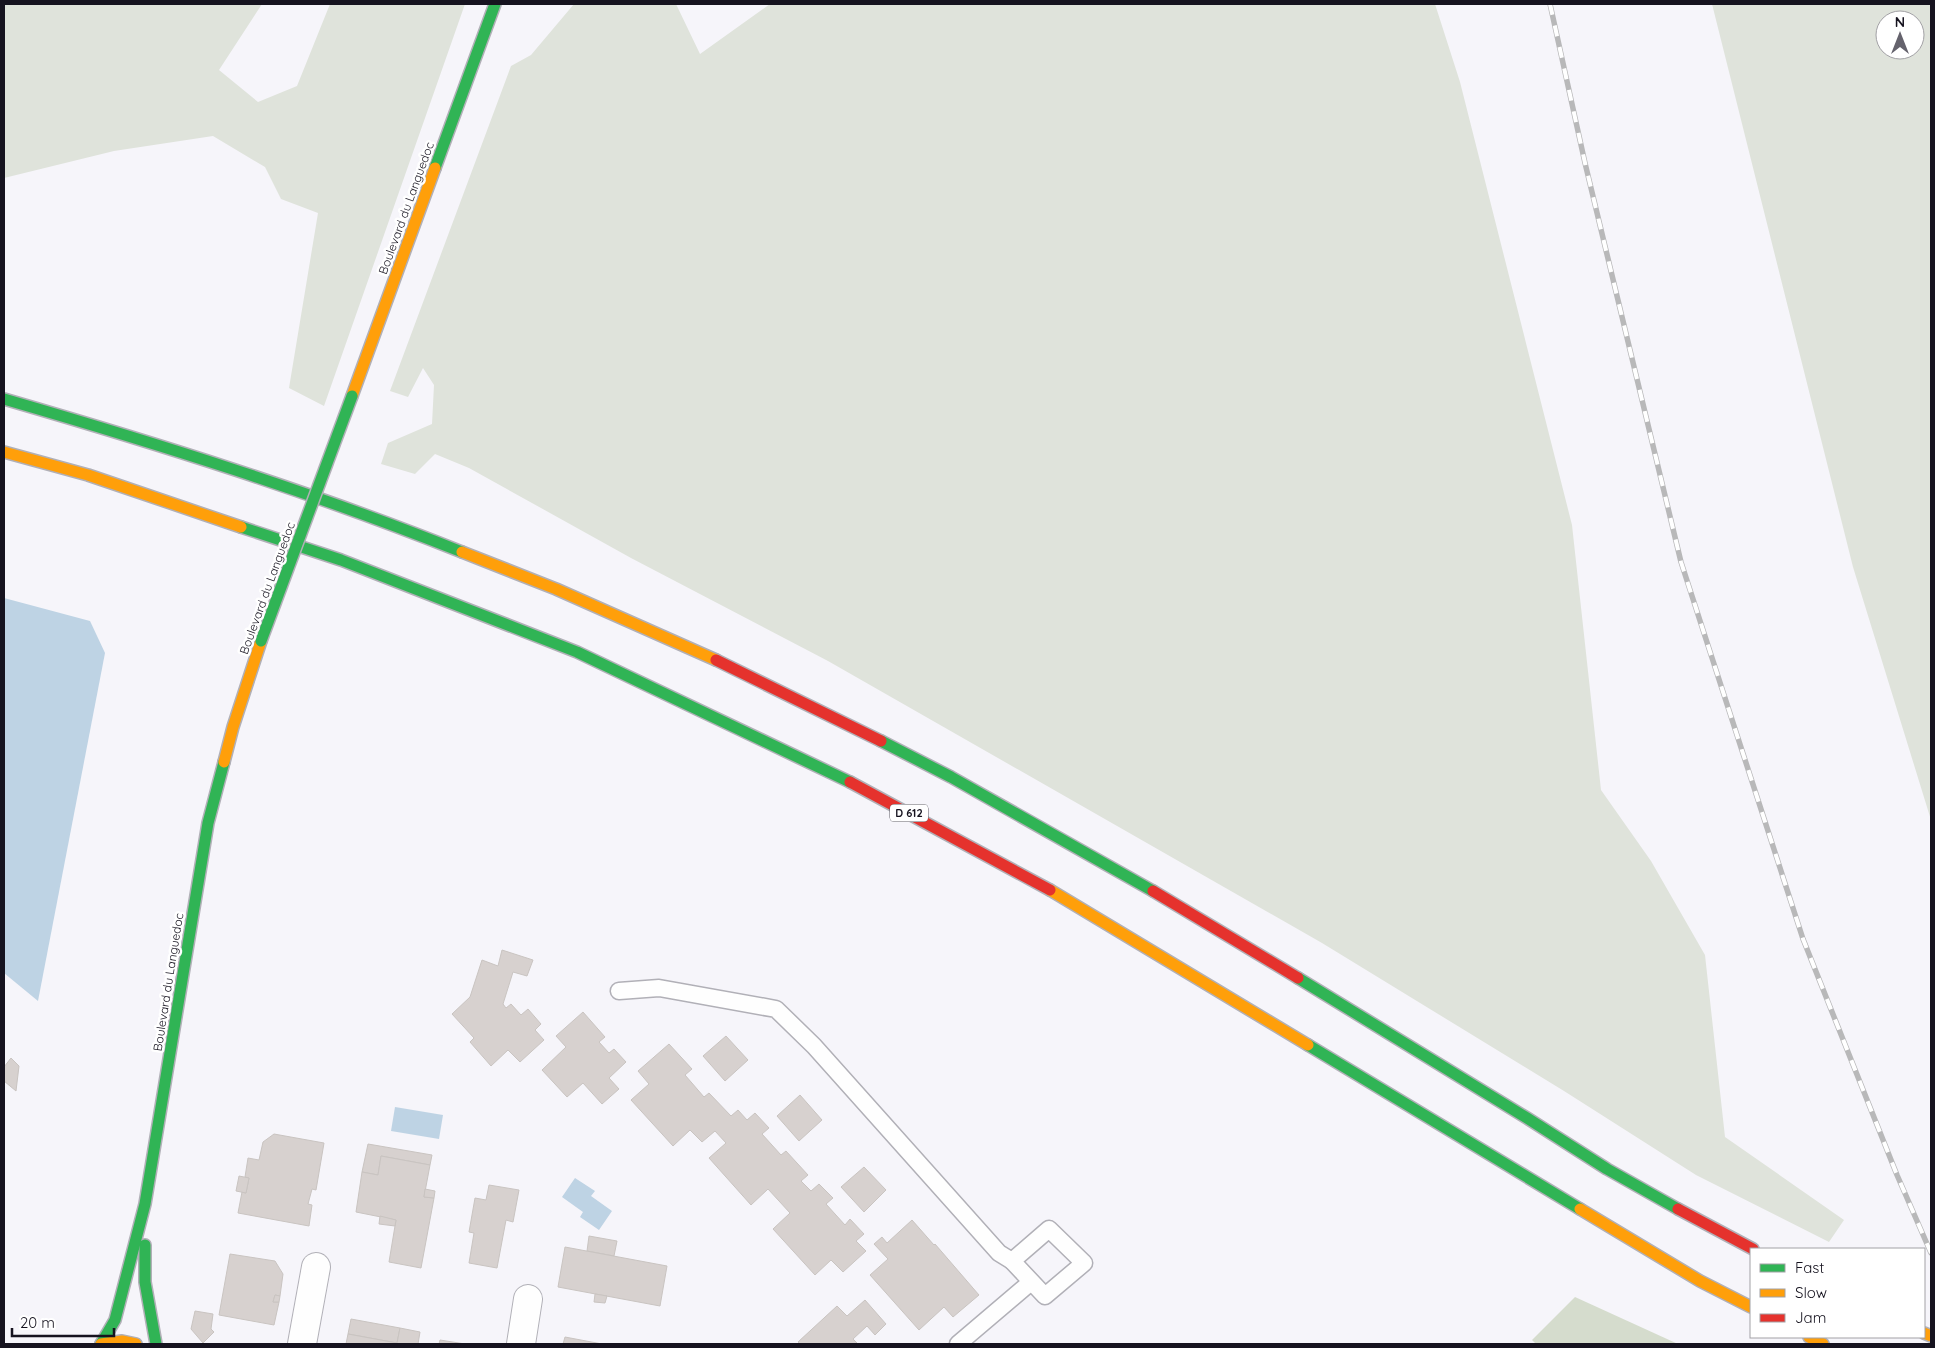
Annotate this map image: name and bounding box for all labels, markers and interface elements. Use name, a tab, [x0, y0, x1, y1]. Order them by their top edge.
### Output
north arrow	[1875, 10, 1925, 60]
text: N	[1895, 13, 1905, 31]
street label: Boulevard du Languedoc	[375, 140, 437, 276]
street label: Boulevard du Languedoc	[236, 520, 298, 656]
road number: D 612	[890, 804, 928, 821]
street label: Boulevard du Languedoc	[150, 912, 186, 1052]
legend	[1750, 1248, 1925, 1338]
text: Fast	[1795, 1258, 1824, 1277]
text: Slow	[1795, 1283, 1827, 1302]
scale bar	[12, 1306, 115, 1338]
text: Jam	[1795, 1308, 1826, 1327]
text: 20 m	[20, 1313, 55, 1332]

